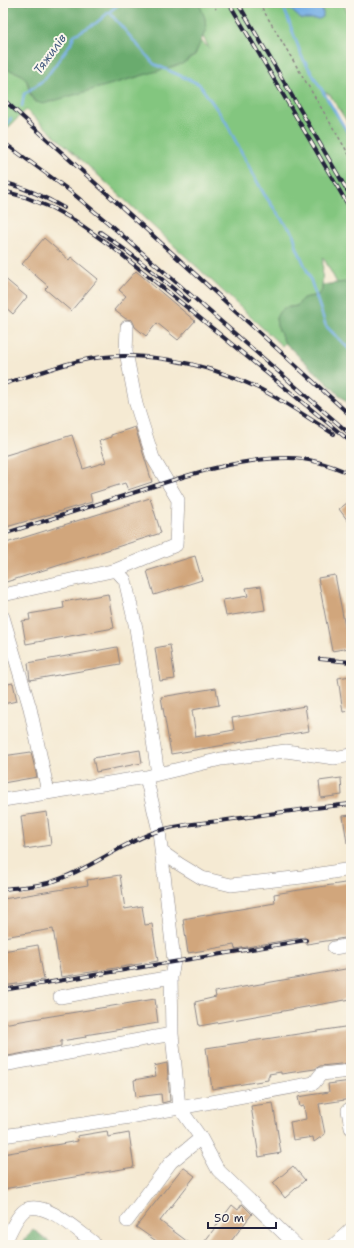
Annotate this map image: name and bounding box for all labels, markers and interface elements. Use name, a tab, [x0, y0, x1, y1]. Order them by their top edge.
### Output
water label: Тяжилів	[30, 30, 70, 77]
scale bar	[208, 1204, 276, 1230]
text: 50 m	[214, 1210, 244, 1226]

